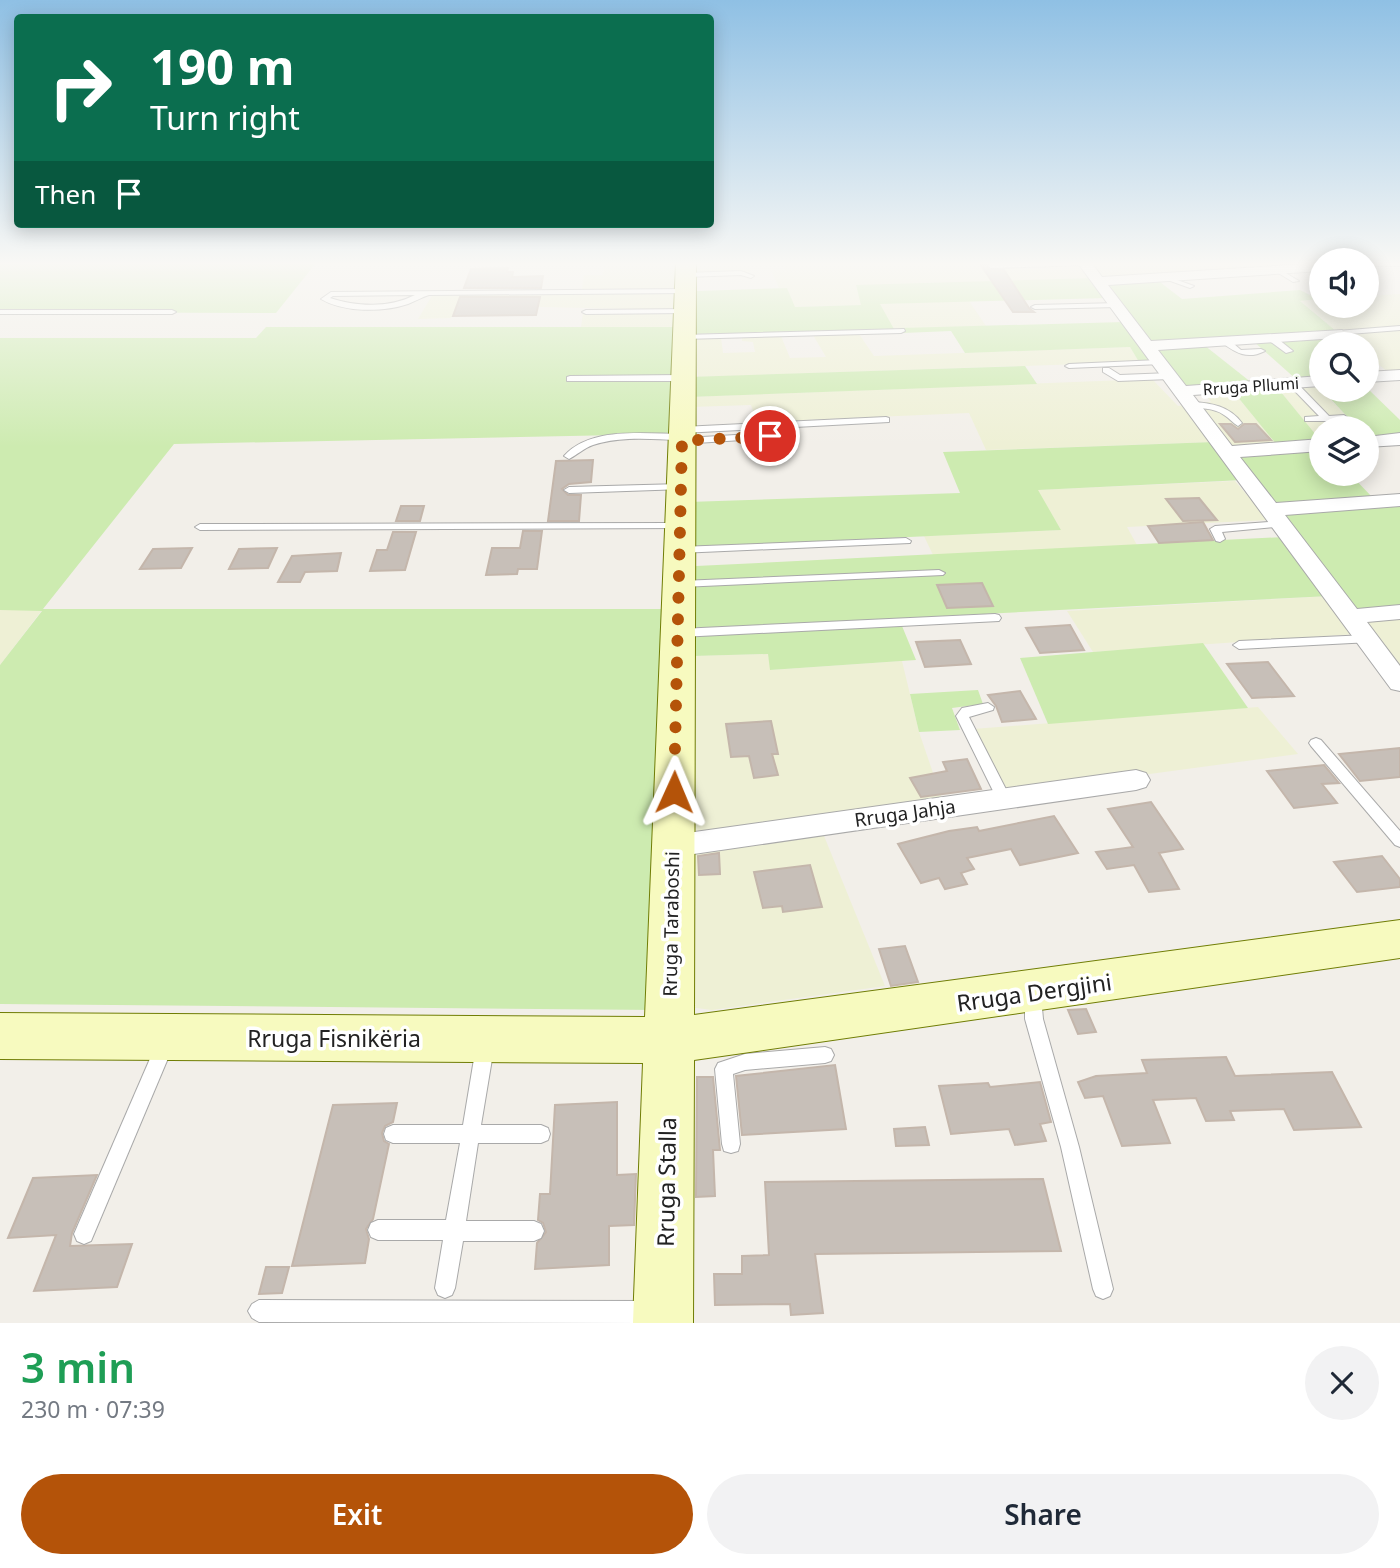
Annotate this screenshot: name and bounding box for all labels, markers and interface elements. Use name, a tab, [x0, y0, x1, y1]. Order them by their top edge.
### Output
text: 190 m	[150, 33, 295, 99]
icon: right	[35, 42, 126, 133]
text: Turn right	[150, 96, 300, 139]
icon: arrive	[110, 175, 148, 213]
text: Then	[35, 176, 96, 212]
map controls	[1309, 248, 1379, 486]
button: sound	[1309, 248, 1379, 318]
button: search	[1309, 332, 1379, 402]
street label: Rruga Pllumi	[1202, 372, 1300, 400]
pin	[740, 406, 800, 466]
button: layers	[1309, 416, 1379, 486]
icon: arrive	[751, 417, 789, 455]
position arrow	[637, 755, 711, 829]
street label: Rruga Jahja	[853, 793, 957, 833]
street label: Rruga Taraboshi	[657, 851, 685, 997]
street label: Rruga Dergjini	[954, 965, 1114, 1019]
street label: Rruga Fisnikëria	[247, 1022, 421, 1054]
street label: Rruga Stalla	[649, 1117, 683, 1247]
text: 3 min	[21, 1338, 135, 1395]
button: close	[1305, 1346, 1379, 1420]
text: 230 m · 07:39	[21, 1393, 165, 1425]
button: Exit	[21, 1474, 693, 1554]
button: Share	[707, 1474, 1379, 1554]

